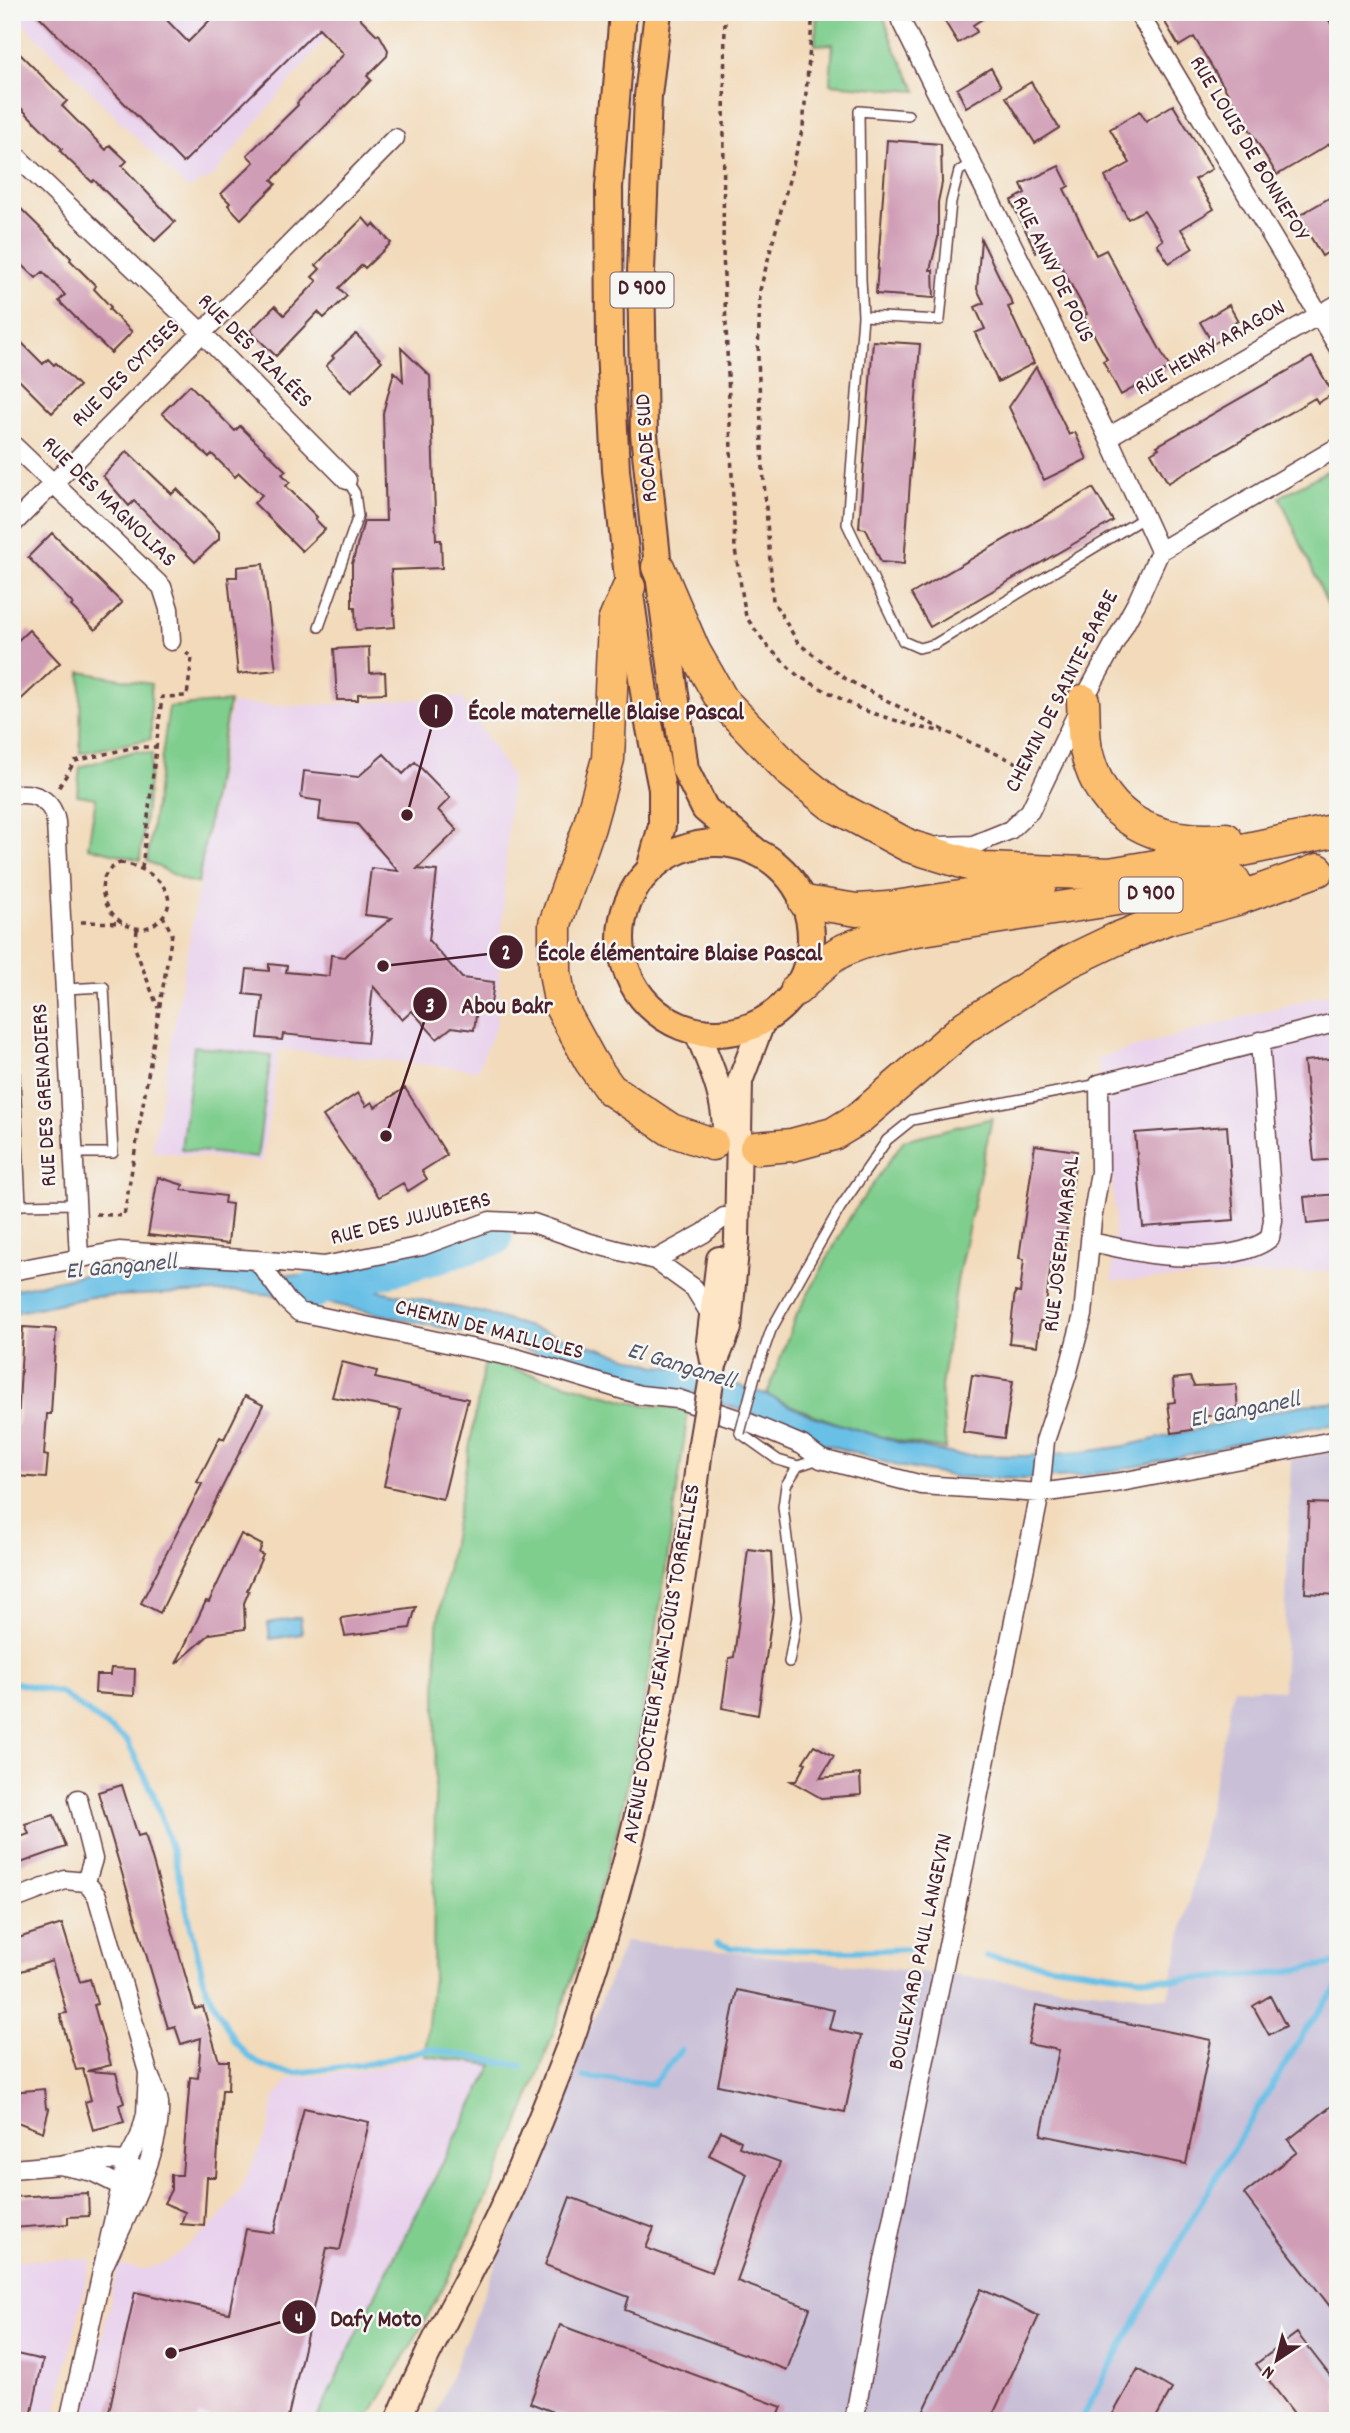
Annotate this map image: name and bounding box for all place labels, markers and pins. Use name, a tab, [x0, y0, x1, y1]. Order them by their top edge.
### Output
callout: École maternelle Blaise Pascal	[419, 688, 758, 733]
callout: École élémentaire Blaise Pascal	[488, 929, 836, 974]
callout: Abou Bakr	[413, 982, 567, 1027]
callout: Dafy Moto	[281, 2295, 436, 2340]

